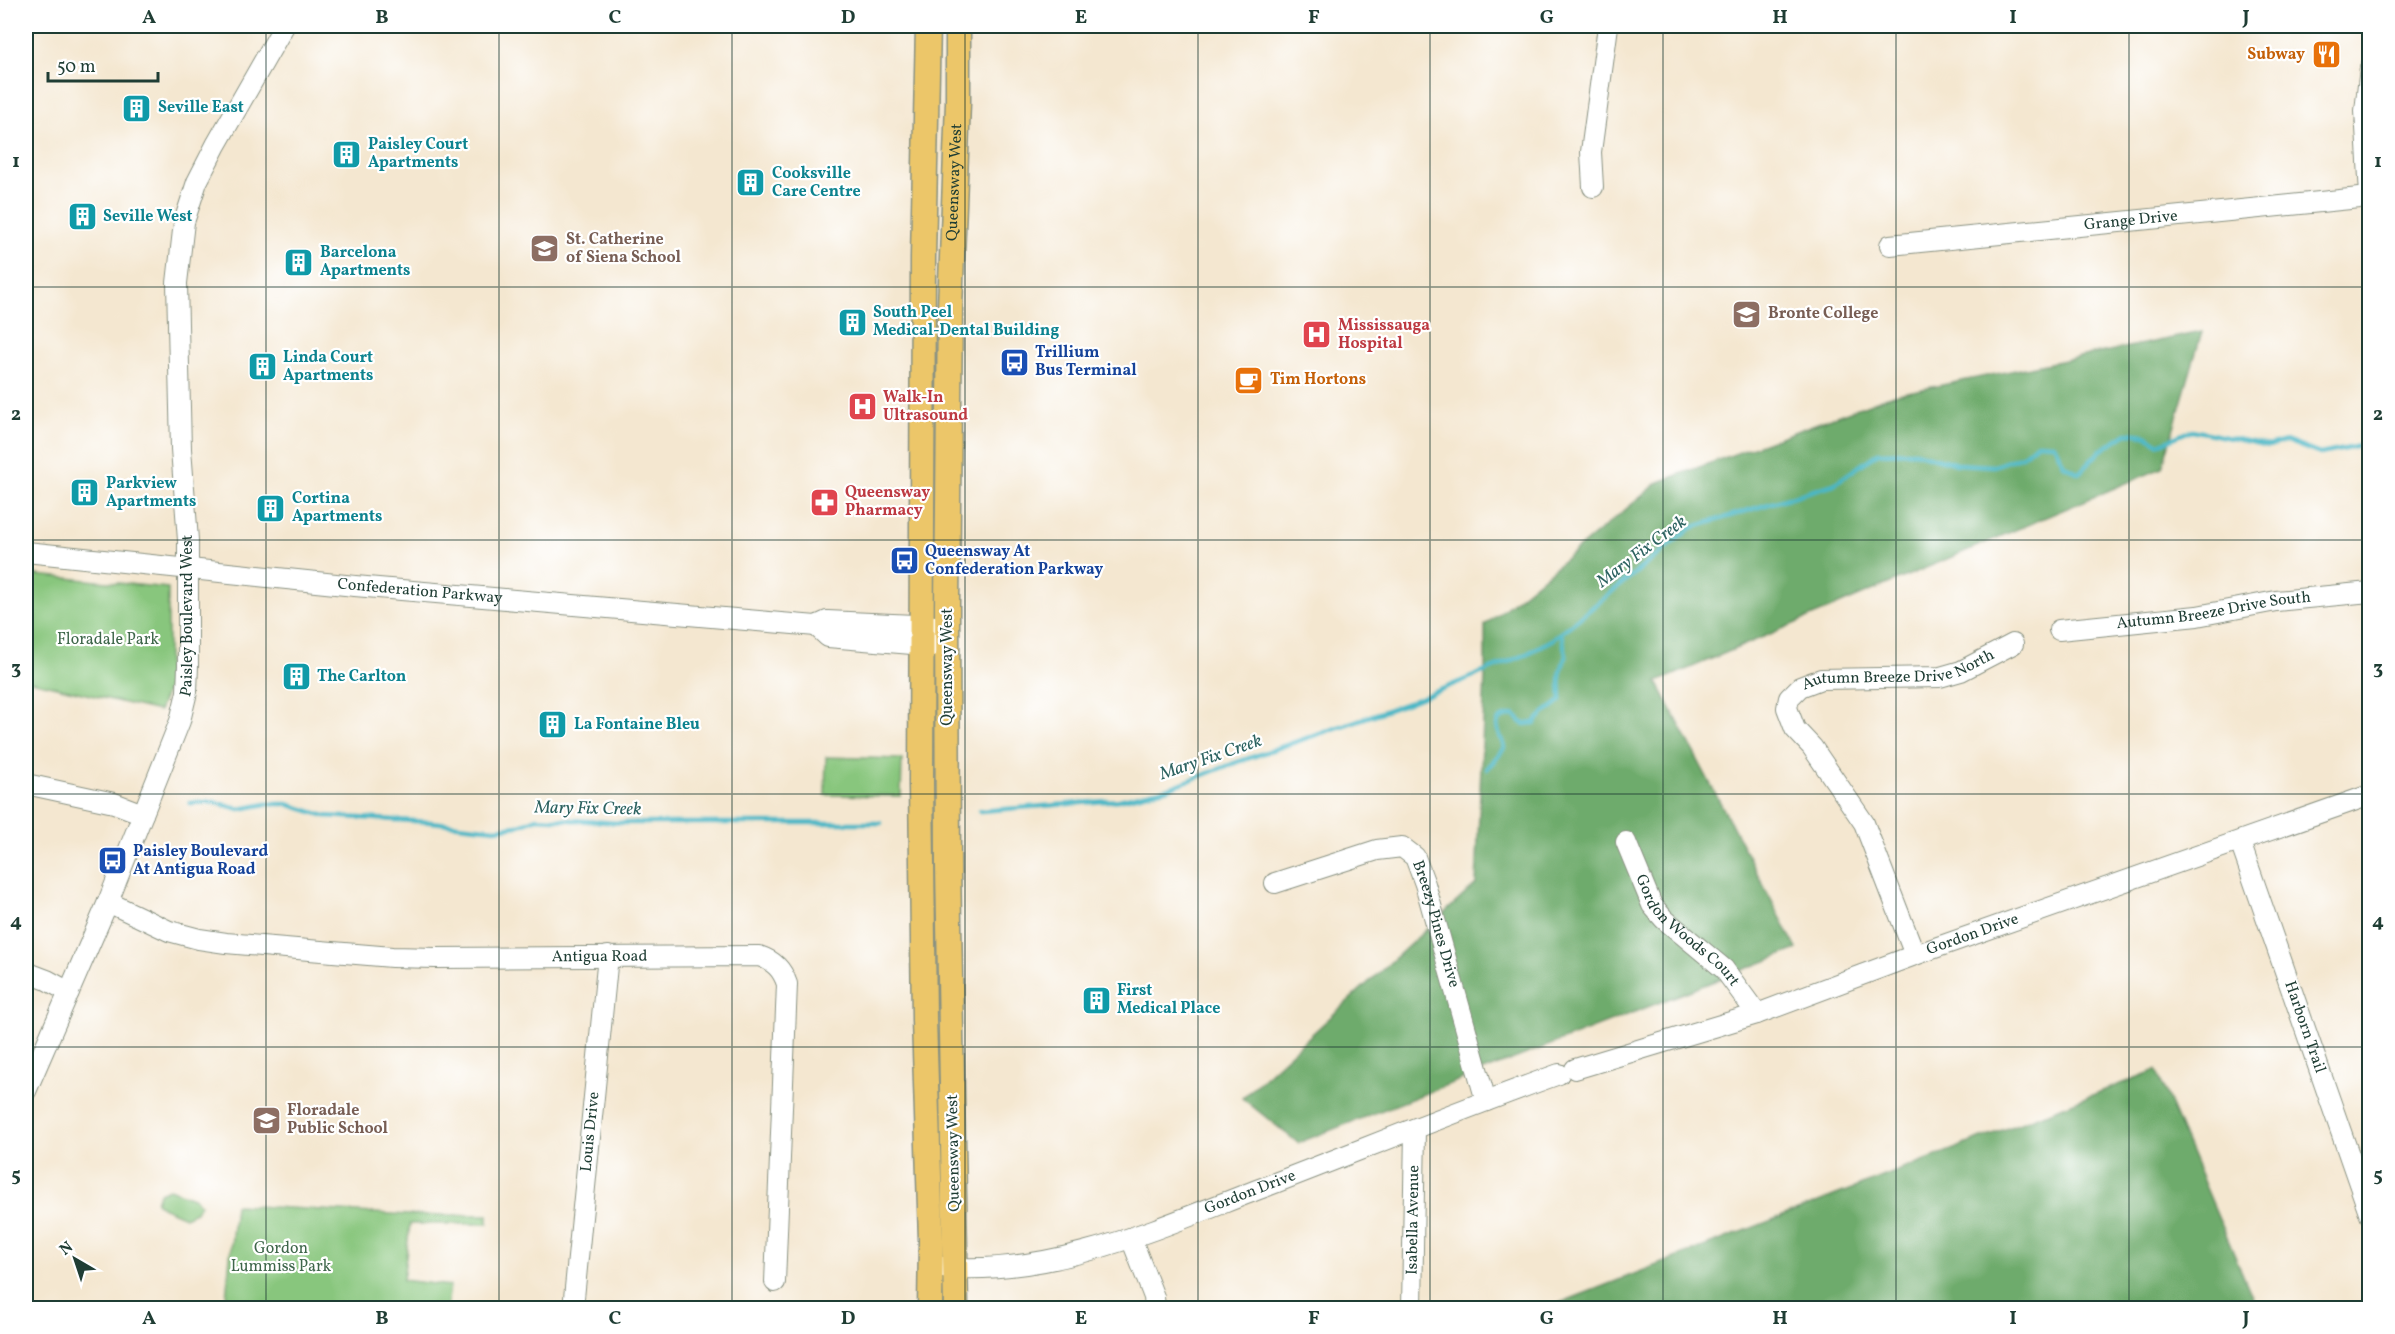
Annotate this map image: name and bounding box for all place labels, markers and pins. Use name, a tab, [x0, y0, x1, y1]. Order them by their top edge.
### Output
restaurant icon: Subway	[2310, 39, 2342, 71]
place label: Subway	[2247, 44, 2305, 66]
building icon: Seville East	[121, 92, 153, 124]
place label: Seville East	[158, 97, 244, 119]
place label: Paisley Court Apartments	[368, 134, 468, 174]
building icon: Paisley Court Apartments	[331, 138, 363, 170]
place label: Cooksville Care Centre	[772, 163, 861, 203]
building icon: Cooksville Care Centre	[735, 167, 767, 199]
building icon: Seville West	[66, 201, 98, 233]
place label: Seville West	[103, 206, 193, 228]
place label: St. Catherine of Siena School	[566, 229, 681, 269]
school or university icon: St. Catherine of Siena School	[529, 233, 561, 265]
place label: Barcelona Apartments	[320, 242, 410, 282]
building icon: Barcelona Apartments	[283, 246, 315, 278]
school or university icon: Bronte College	[1731, 298, 1763, 330]
place label: South Peel Medical-Dental Building	[873, 302, 1059, 342]
place label: Bronte College	[1768, 303, 1879, 325]
building icon: South Peel Medical-Dental Building	[836, 306, 868, 338]
place label: Mississauga Hospital	[1338, 315, 1430, 355]
hospital icon: Mississauga Hospital	[1301, 319, 1333, 351]
place label: Trillium Bus Terminal	[1035, 342, 1137, 382]
bus stop icon: Trillium Bus Terminal	[998, 346, 1030, 378]
place label: Linda Court Apartments	[283, 347, 373, 387]
building icon: Linda Court Apartments	[246, 351, 278, 383]
cafe icon: Tim Hortons	[1233, 364, 1265, 396]
place label: Tim Hortons	[1270, 369, 1366, 391]
place label: Walk-In Ultrasound	[883, 387, 968, 427]
hospital icon: Walk-In Ultrasound	[846, 391, 878, 423]
place label: Parkview Apartments	[106, 473, 196, 513]
building icon: Parkview Apartments	[69, 477, 101, 509]
place label: Queensway Pharmacy	[845, 482, 930, 522]
pharmacy icon: Queensway Pharmacy	[808, 486, 840, 518]
place label: Cortina Apartments	[292, 488, 382, 528]
building icon: Cortina Apartments	[255, 492, 287, 524]
place label: Queensway At Confederation Parkway	[925, 541, 1103, 581]
bus stop icon: Queensway At Confederation Parkway	[888, 545, 920, 577]
building icon: The Carlton	[280, 661, 312, 693]
place label: The Carlton	[317, 666, 407, 688]
building icon: La Fontaine Bleu	[537, 709, 569, 741]
place label: La Fontaine Bleu	[574, 714, 700, 736]
place label: Paisley Boulevard At Antigua Road	[133, 841, 269, 881]
bus stop icon: Paisley Boulevard At Antigua Road	[96, 845, 128, 877]
place label: First Medical Place	[1117, 980, 1220, 1020]
building icon: First Medical Place	[1080, 984, 1112, 1016]
place label: Floradale Public School	[287, 1100, 389, 1140]
school or university icon: Floradale Public School	[250, 1104, 282, 1136]

